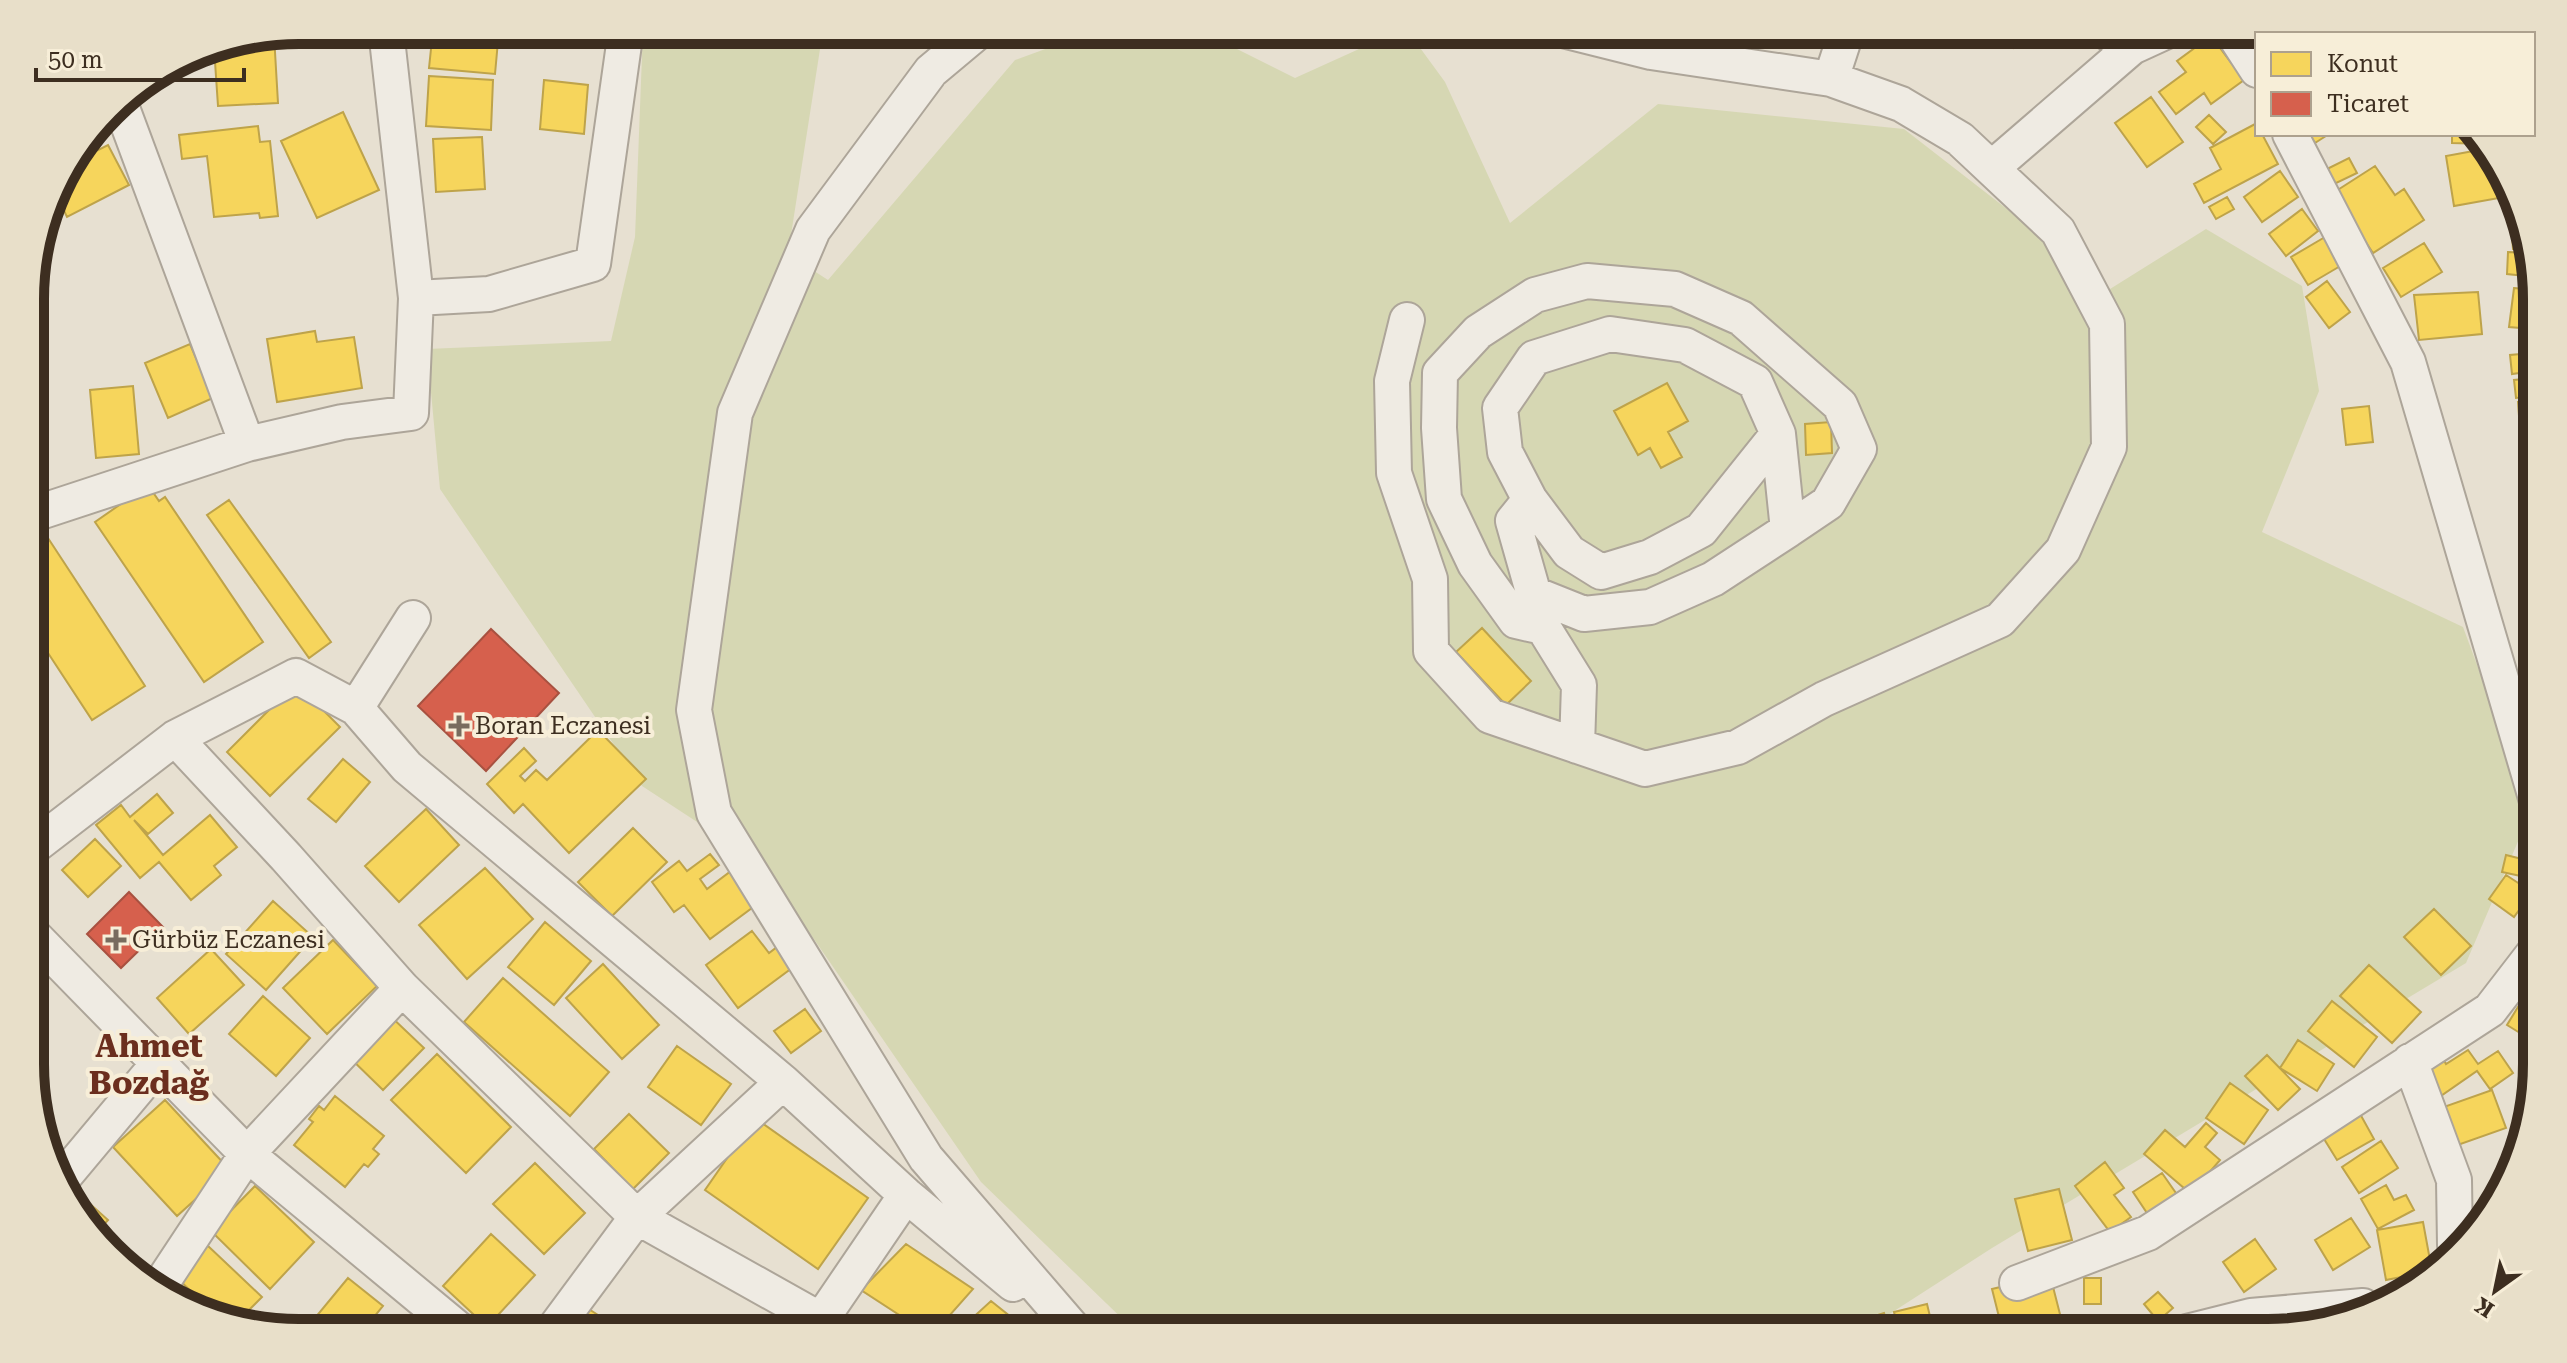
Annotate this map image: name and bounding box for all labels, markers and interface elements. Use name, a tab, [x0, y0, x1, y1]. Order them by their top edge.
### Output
scale bar	[36, 32, 244, 82]
legend	[2255, 32, 2535, 136]
text: 50 m	[48, 46, 103, 74]
text: Konut	[2327, 50, 2398, 78]
text: Ticaret	[2327, 90, 2409, 118]
place label: Boran Eczanesi	[475, 712, 651, 740]
marker: Boran Eczanesi	[450, 717, 468, 735]
place label: Gürbüz Eczanesi	[132, 926, 325, 954]
marker: Gürbüz Eczanesi	[107, 931, 125, 949]
district label: Ahmet Bozdağ	[89, 1027, 209, 1102]
north arrow	[2455, 1251, 2535, 1331]
text: K	[2470, 1292, 2498, 1323]

